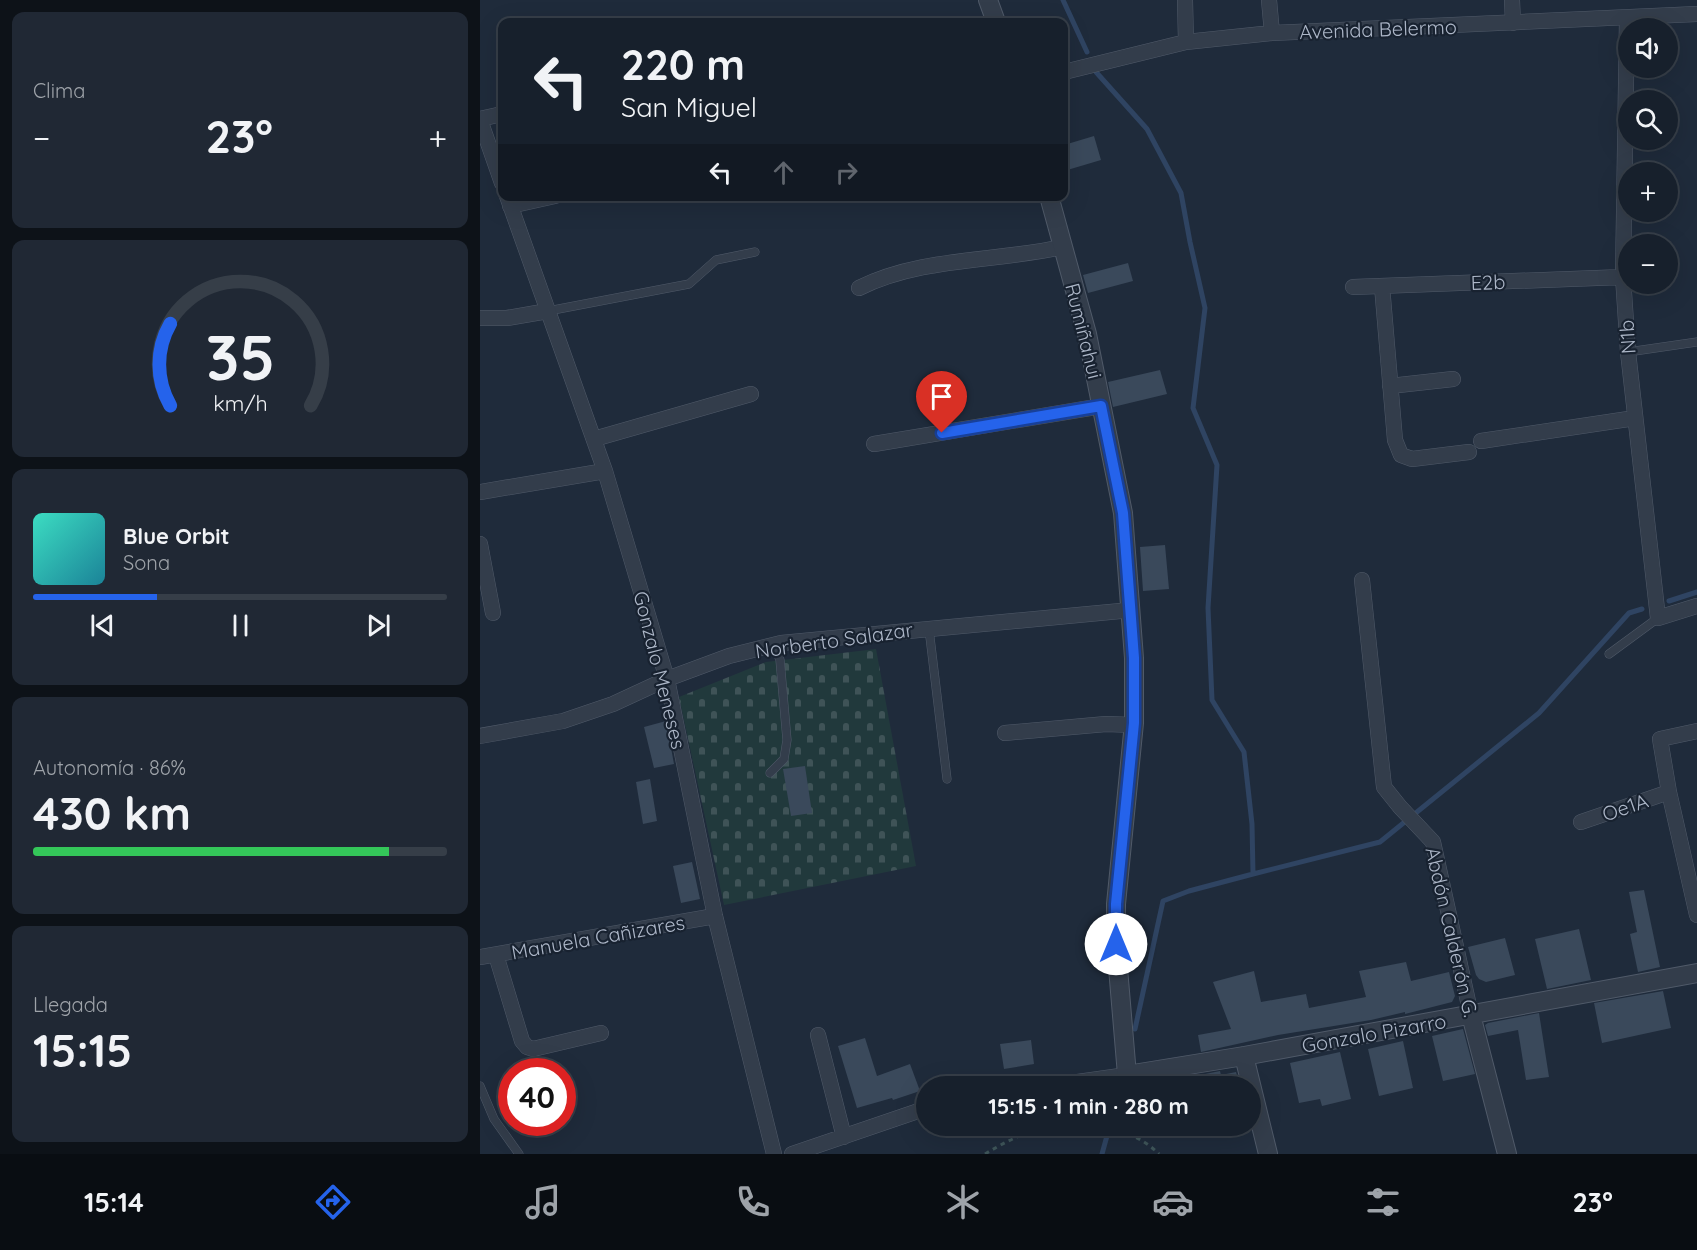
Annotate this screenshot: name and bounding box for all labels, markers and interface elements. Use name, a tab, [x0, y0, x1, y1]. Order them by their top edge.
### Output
street label: Avenida Belermo	[1299, 14, 1457, 44]
map controls	[1618, 18, 1678, 294]
button: sound	[1618, 18, 1678, 78]
text: 220 m	[621, 38, 745, 91]
icon: left	[522, 42, 600, 120]
text: Clima	[33, 78, 85, 103]
text: San Miguel	[621, 90, 757, 124]
button: search	[1618, 90, 1678, 150]
text: 23°	[206, 108, 273, 164]
text: −	[33, 117, 50, 158]
text: +	[428, 117, 447, 158]
icon: left	[704, 156, 737, 189]
icon: ahead	[767, 156, 800, 189]
icon: right	[830, 156, 863, 189]
button: +	[1618, 162, 1678, 222]
button: −	[1618, 234, 1678, 294]
street label: E2b	[1470, 269, 1506, 295]
street label: Rumiñahui	[1060, 281, 1108, 381]
text: 35	[205, 318, 275, 396]
street label: N1b	[1613, 319, 1641, 355]
pin	[916, 371, 967, 433]
icon: arrive	[925, 380, 958, 413]
text: km/h	[213, 390, 267, 416]
text: Blue Orbit	[123, 522, 229, 550]
text: Sona	[123, 550, 170, 575]
street label: Gonzalo Meneses	[628, 588, 692, 752]
icon: previous	[86, 609, 119, 642]
icon: pause	[224, 609, 257, 642]
icon: next	[362, 609, 395, 642]
street label: Norberto Salazar	[753, 617, 915, 663]
text: Autonomía · 86%	[33, 755, 186, 780]
text: 430 km	[33, 785, 191, 841]
street label: Oe1A	[1599, 787, 1651, 826]
street label: Abdón Calderón G.	[1420, 845, 1484, 1019]
street label: Manuela Cañizares	[509, 909, 687, 965]
position arrow	[1084, 912, 1148, 976]
text: Llegada	[33, 992, 108, 1017]
street label: Gonzalo Pizarro	[1300, 1008, 1448, 1058]
text: 15:15	[33, 1022, 132, 1078]
speed limit sign: 40	[498, 1058, 576, 1136]
text: 15:15 · 1 min · 280 m	[988, 1092, 1189, 1120]
icon: directions	[312, 1181, 354, 1223]
icon: music	[522, 1181, 564, 1223]
icon: phone	[732, 1181, 774, 1223]
icon: climate	[942, 1181, 984, 1223]
icon: car	[1152, 1181, 1194, 1223]
icon: filters	[1362, 1181, 1404, 1223]
text: 15:14	[84, 1185, 144, 1219]
text: 23°	[1572, 1185, 1613, 1219]

